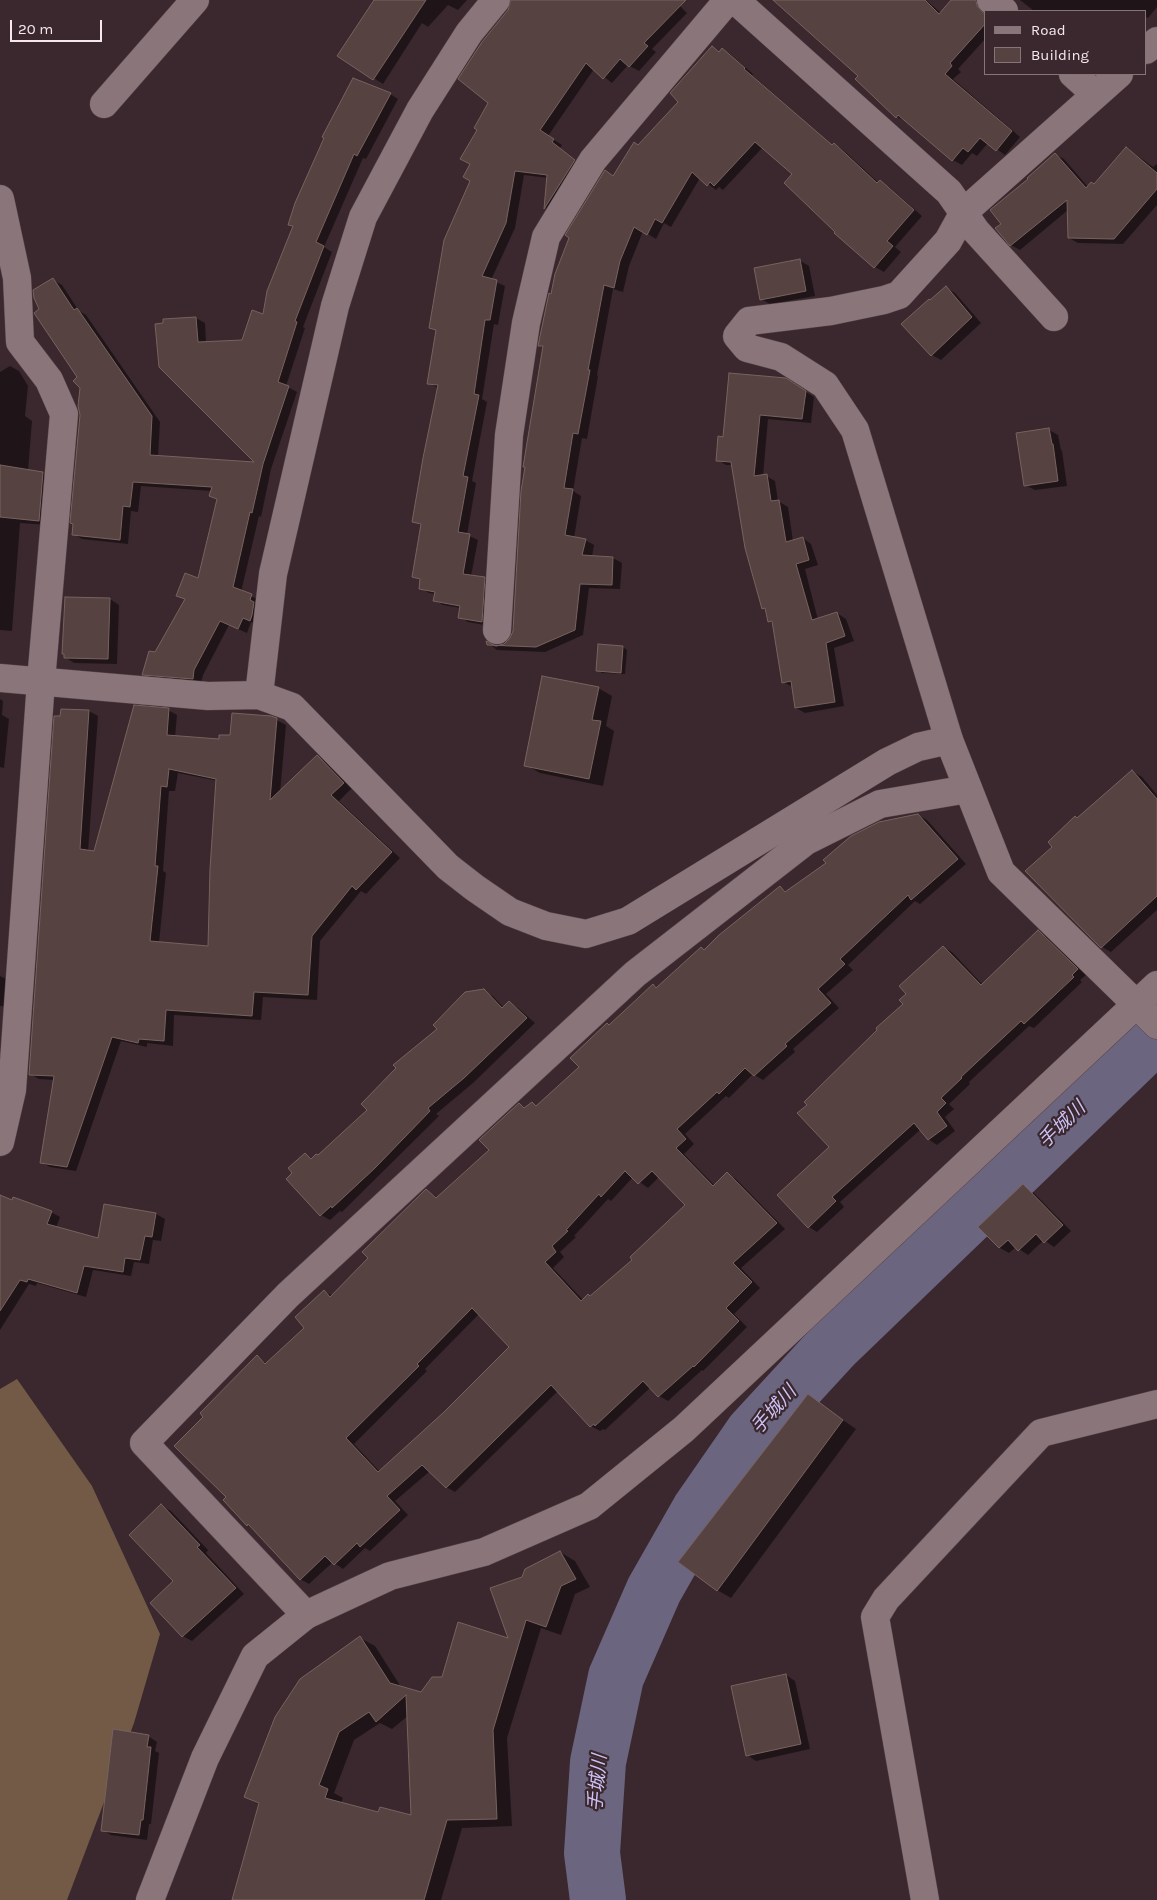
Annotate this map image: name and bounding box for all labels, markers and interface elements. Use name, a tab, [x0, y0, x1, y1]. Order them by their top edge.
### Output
scale bar	[12, 10, 105, 42]
legend	[984, 10, 1147, 75]
text: 20 m	[18, 20, 53, 38]
text: Road	[1031, 21, 1066, 39]
text: Building	[1031, 46, 1089, 64]
water label: 手城川	[1034, 1097, 1090, 1153]
water label: 手城川	[746, 1381, 802, 1439]
water label: 手城川	[584, 1754, 612, 1812]

